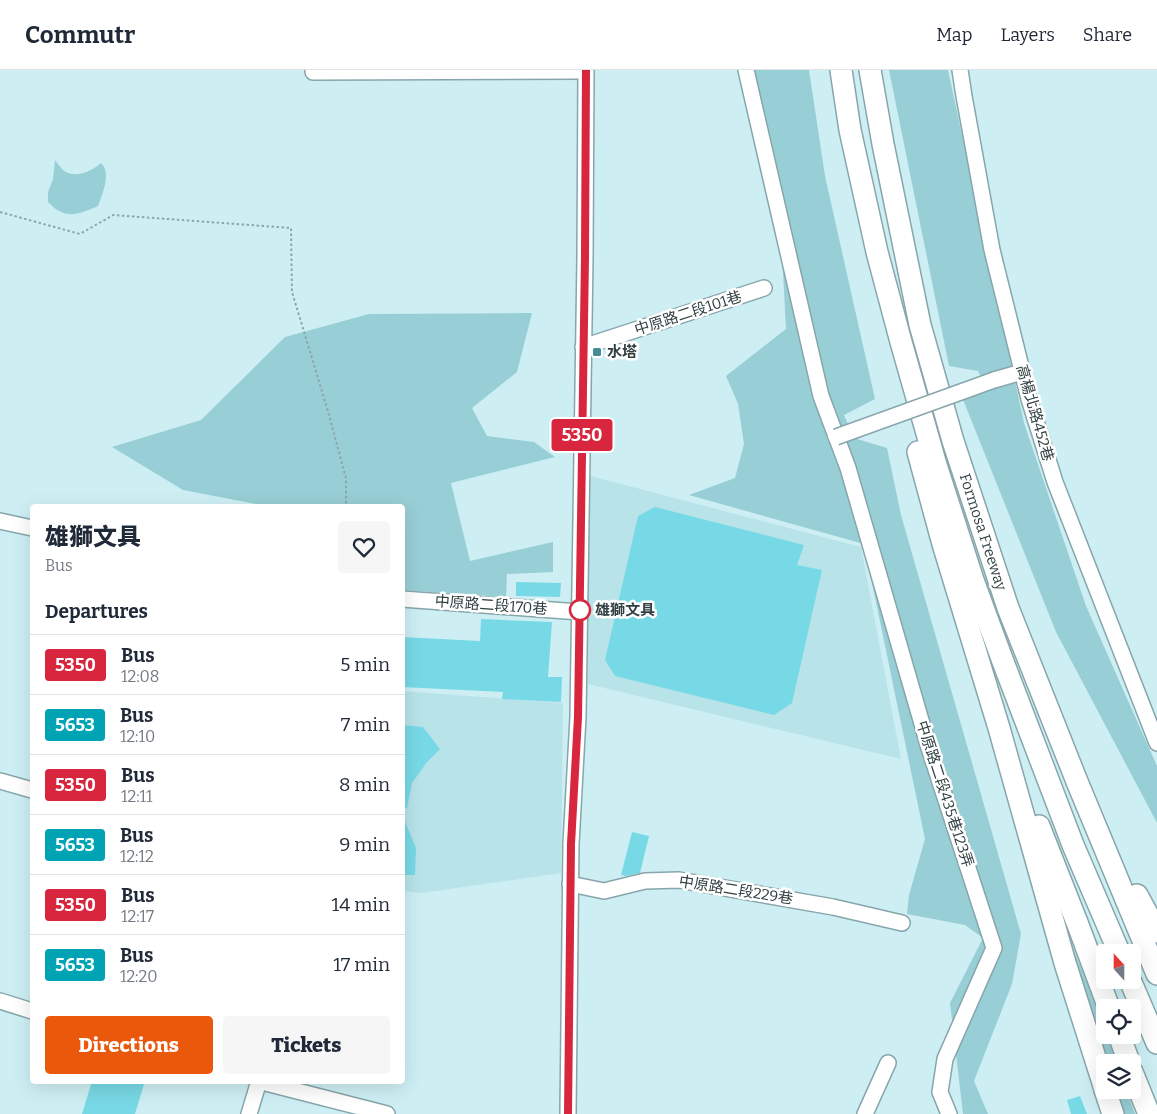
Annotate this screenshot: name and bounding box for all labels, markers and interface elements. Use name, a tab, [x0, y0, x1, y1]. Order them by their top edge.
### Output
text: Commutr	[25, 21, 135, 49]
text: Map	[936, 24, 972, 46]
text: Layers	[1000, 24, 1055, 46]
text: Share	[1083, 24, 1132, 46]
street label: 中原路二段101巷	[632, 287, 744, 339]
place label: 水塔	[607, 343, 637, 361]
marker: 水塔	[591, 346, 603, 358]
street label: 高楊北路452巷	[1013, 363, 1057, 463]
line badge: 5350	[547, 419, 617, 451]
text: 5350	[561, 424, 603, 446]
street label: Formosa Freeway	[956, 471, 1010, 593]
button: heart	[338, 521, 390, 573]
text: 雄獅文具	[45, 523, 141, 551]
text: Bus	[45, 556, 73, 575]
street label: 中原路二段170巷	[434, 592, 548, 618]
marker: 雄獅文具	[569, 599, 591, 621]
text: Departures	[45, 600, 148, 623]
place label: 雄獅文具	[595, 601, 655, 619]
text: Bus	[121, 644, 155, 667]
text: 5 min	[340, 653, 390, 676]
text: 5350	[55, 654, 96, 676]
text: 12:08	[121, 667, 159, 686]
text: Bus	[120, 704, 153, 727]
text: 7 min	[341, 713, 390, 736]
text: 5653	[55, 714, 95, 736]
street label: 中原路二段435巷123弄	[913, 718, 977, 870]
text: 12:10	[120, 727, 155, 746]
text: Bus	[121, 764, 155, 787]
text: 8 min	[339, 773, 390, 796]
text: 5350	[55, 774, 96, 796]
text: 12:11	[121, 787, 153, 806]
text: Bus	[120, 824, 153, 847]
text: 9 min	[339, 833, 390, 856]
text: 5653	[55, 834, 95, 856]
text: 12:12	[120, 847, 154, 866]
street label: 中原路二段229巷	[678, 872, 794, 908]
text: Bus	[121, 884, 155, 907]
text: 14 min	[332, 893, 390, 916]
text: 5350	[55, 894, 96, 916]
text: 12:17	[121, 907, 154, 926]
text: Bus	[120, 944, 153, 967]
north arrow	[1096, 944, 1141, 989]
map controls	[1096, 944, 1141, 1099]
text: 17 min	[333, 953, 390, 976]
text: 5653	[55, 954, 95, 976]
text: 12:20	[120, 967, 157, 986]
button: locate	[1096, 999, 1141, 1044]
button: Directions	[45, 1016, 213, 1074]
button: Tickets	[223, 1016, 390, 1074]
button: layers	[1096, 1054, 1141, 1099]

